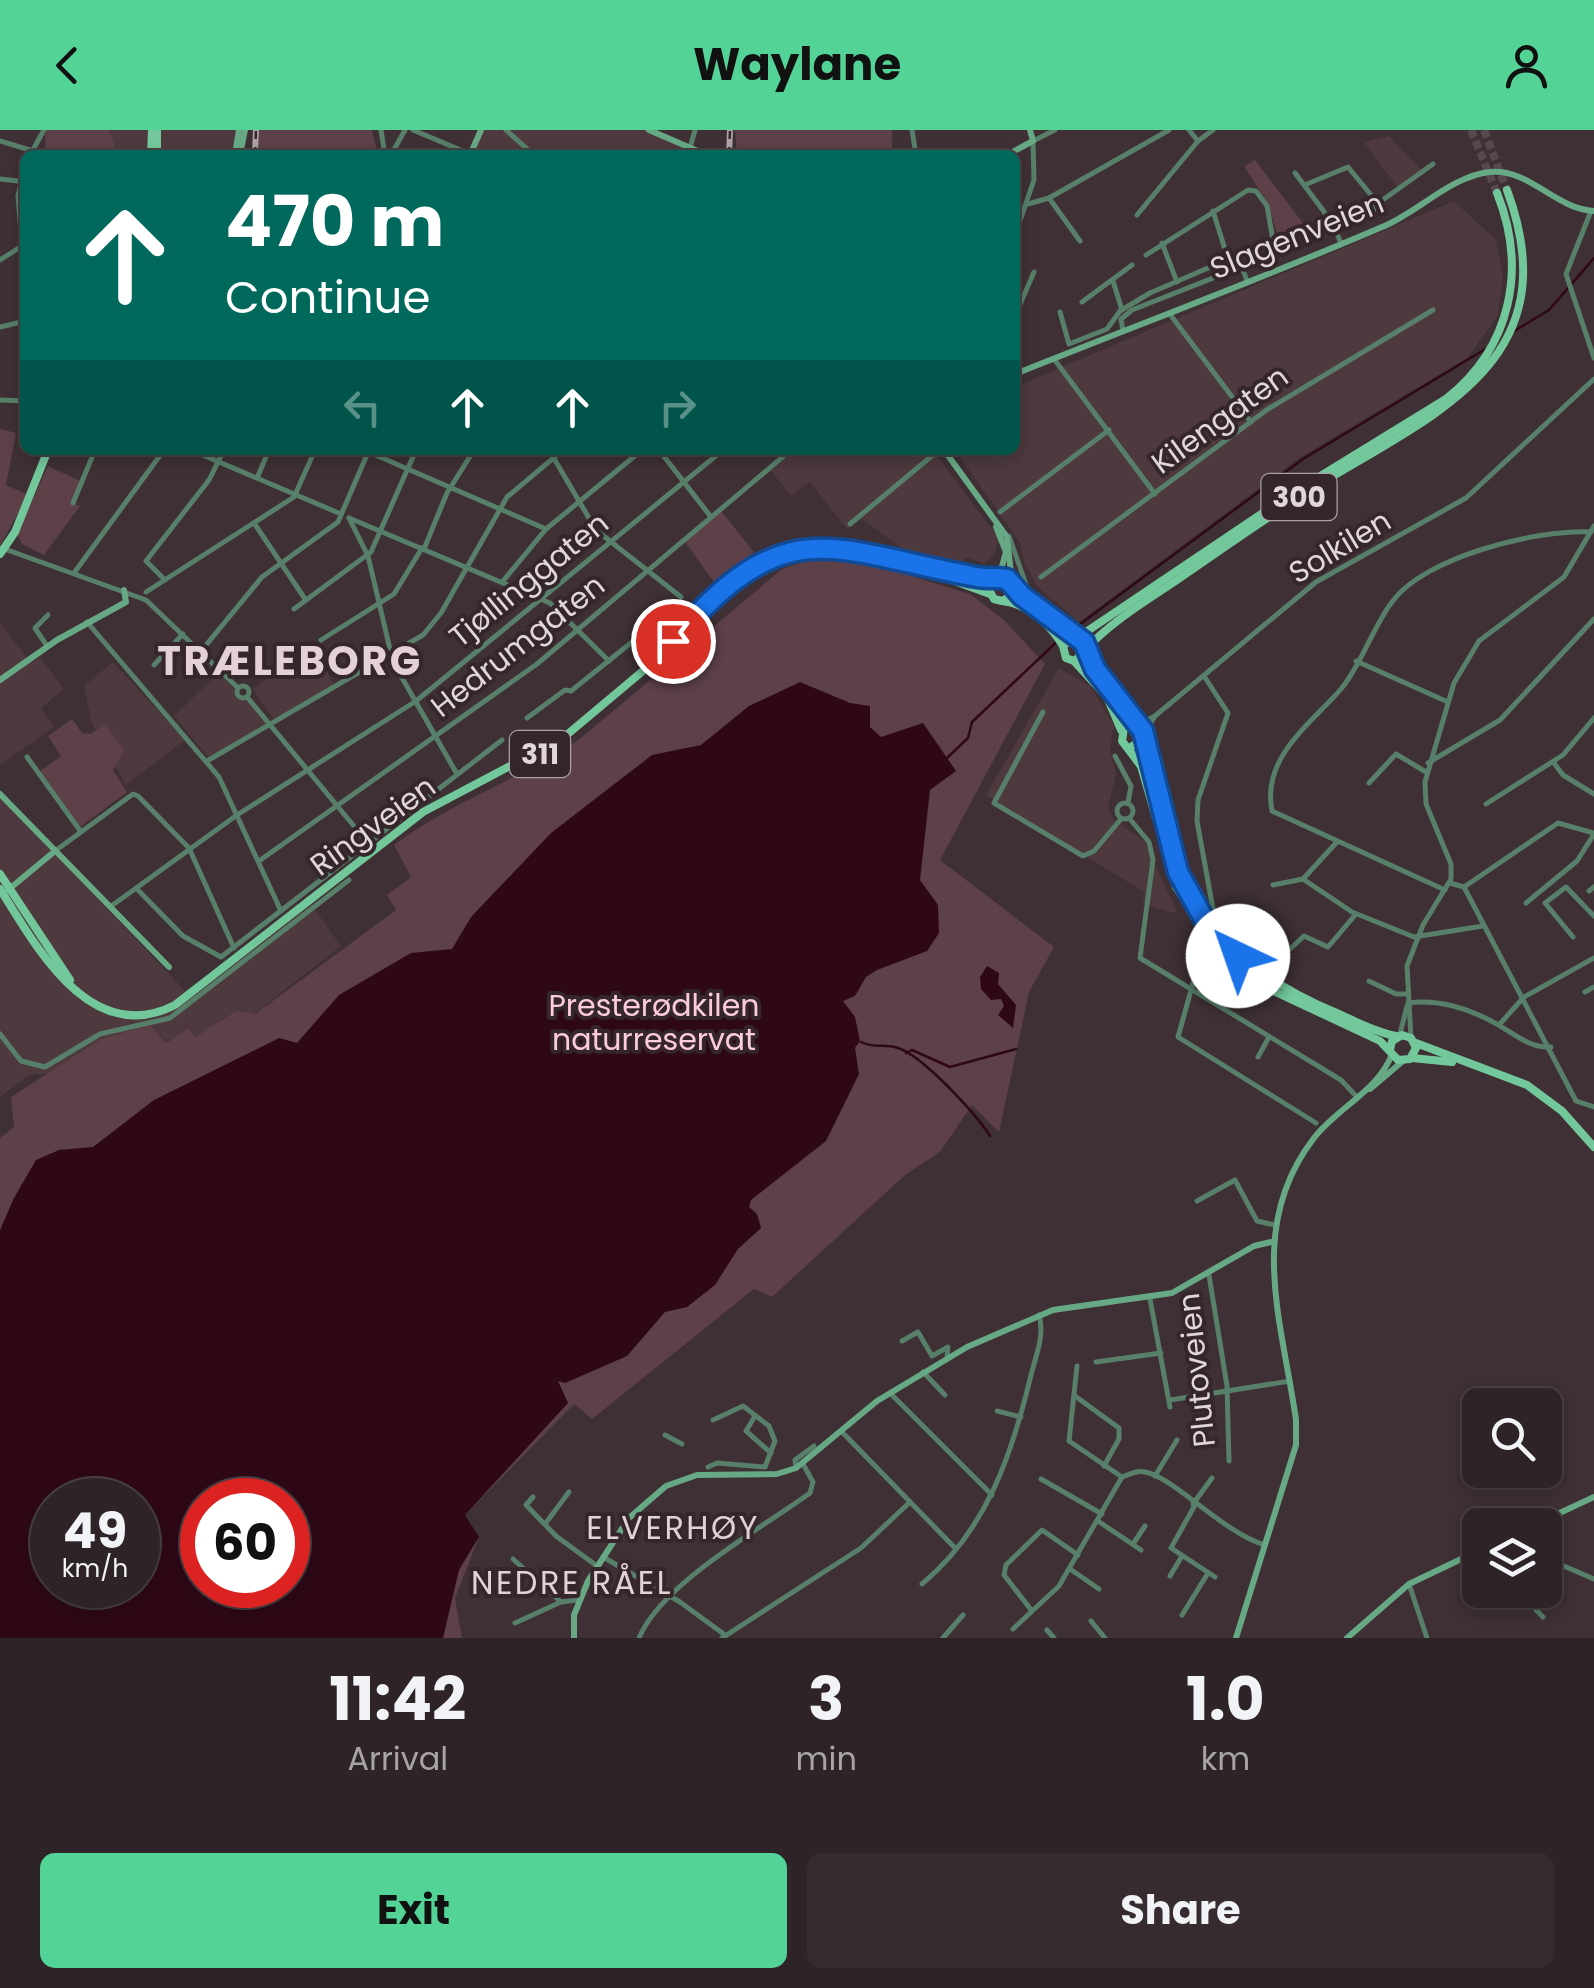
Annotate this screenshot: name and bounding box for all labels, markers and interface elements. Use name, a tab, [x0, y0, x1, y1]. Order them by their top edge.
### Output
text: Waylane	[693, 33, 901, 96]
icon: back	[40, 38, 95, 93]
icon: person	[1499, 38, 1554, 93]
text: 470 m	[225, 172, 444, 271]
street label: Slagenveien	[1203, 181, 1390, 290]
icon: ahead	[60, 190, 190, 320]
text: Continue	[225, 266, 430, 329]
street label: Kilengaten	[1142, 355, 1297, 484]
icon: left	[335, 380, 390, 435]
icon: ahead	[440, 380, 495, 435]
icon: ahead	[545, 380, 600, 435]
icon: right	[650, 380, 705, 435]
road number: 300	[1262, 474, 1336, 520]
street label: Solkilen	[1281, 499, 1399, 594]
street label: Tjøllinggaten	[440, 502, 618, 657]
street label: Hedrumgaten	[422, 564, 614, 727]
pin	[631, 599, 716, 684]
icon: arrive	[646, 614, 701, 669]
district label: TRÆLEBORG	[157, 633, 423, 689]
road number: 311	[510, 731, 570, 777]
street label: Ringveien	[301, 765, 444, 886]
position arrow	[1186, 904, 1290, 1008]
park label: Presterødkilen naturreservat	[548, 984, 760, 1061]
street label: Plutoveien	[1167, 1291, 1226, 1449]
map controls	[1462, 1388, 1562, 1608]
button: search	[1462, 1388, 1562, 1488]
speed limit sign: 60	[180, 1478, 310, 1608]
text: 49	[63, 1495, 127, 1566]
district label: ELVERHØY	[586, 1505, 760, 1550]
button: layers	[1462, 1508, 1562, 1608]
text: km/h	[62, 1551, 128, 1586]
district label: NEDRE RÅEL	[471, 1560, 673, 1605]
text: 11:42	[329, 1657, 466, 1741]
text: 3	[808, 1657, 844, 1741]
text: 1.0	[1186, 1657, 1265, 1741]
text: Arrival	[347, 1736, 448, 1781]
text: min	[796, 1736, 857, 1781]
text: km	[1201, 1736, 1250, 1781]
button: Exit	[40, 1853, 787, 1968]
button: Share	[807, 1853, 1554, 1968]

